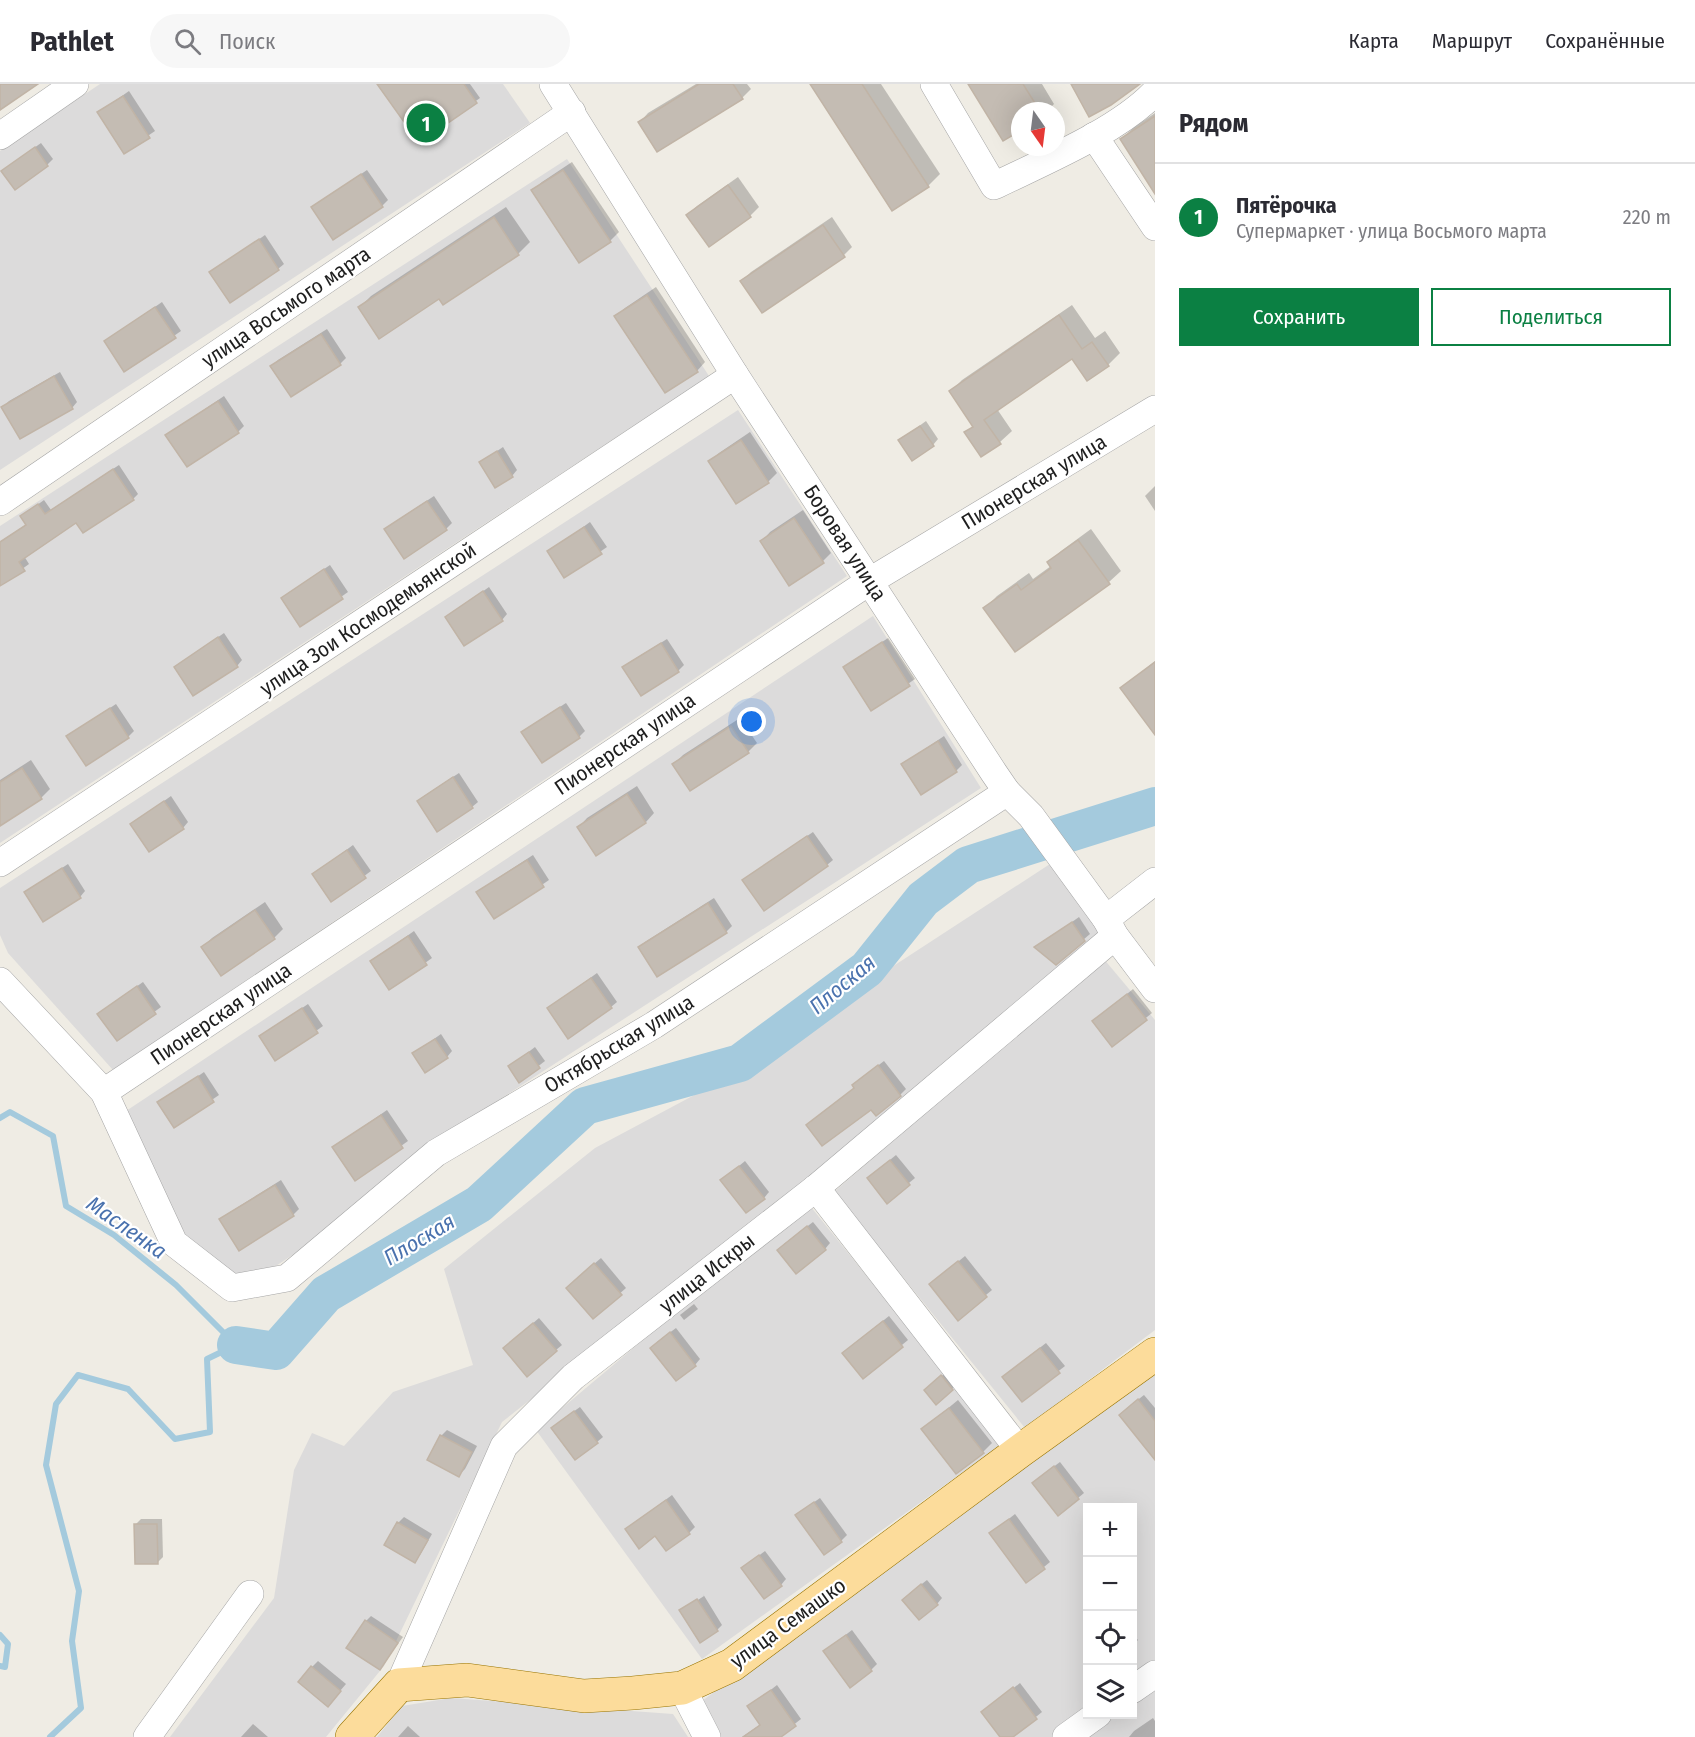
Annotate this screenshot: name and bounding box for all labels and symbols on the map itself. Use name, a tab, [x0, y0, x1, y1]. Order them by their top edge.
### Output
pin: 1	[406, 100, 446, 146]
north arrow	[1011, 102, 1065, 156]
street label: улица Восьмого марта	[197, 241, 375, 373]
street label: Пионерская улица	[957, 428, 1111, 536]
street label: Боровая улица	[798, 480, 892, 606]
street label: улица Зои Космодемьянской	[255, 537, 481, 701]
street label: Пионерская улица	[550, 687, 700, 801]
your location	[737, 707, 766, 736]
water label: Плоская	[804, 949, 881, 1020]
street label: Пионерская улица	[146, 957, 296, 1071]
street label: Октябрьская улица	[539, 989, 699, 1099]
water label: Масленка	[81, 1190, 172, 1265]
water label: Плоская	[379, 1208, 460, 1271]
street label: улица Искры	[654, 1228, 760, 1318]
street label: улица Семашко	[725, 1572, 851, 1674]

